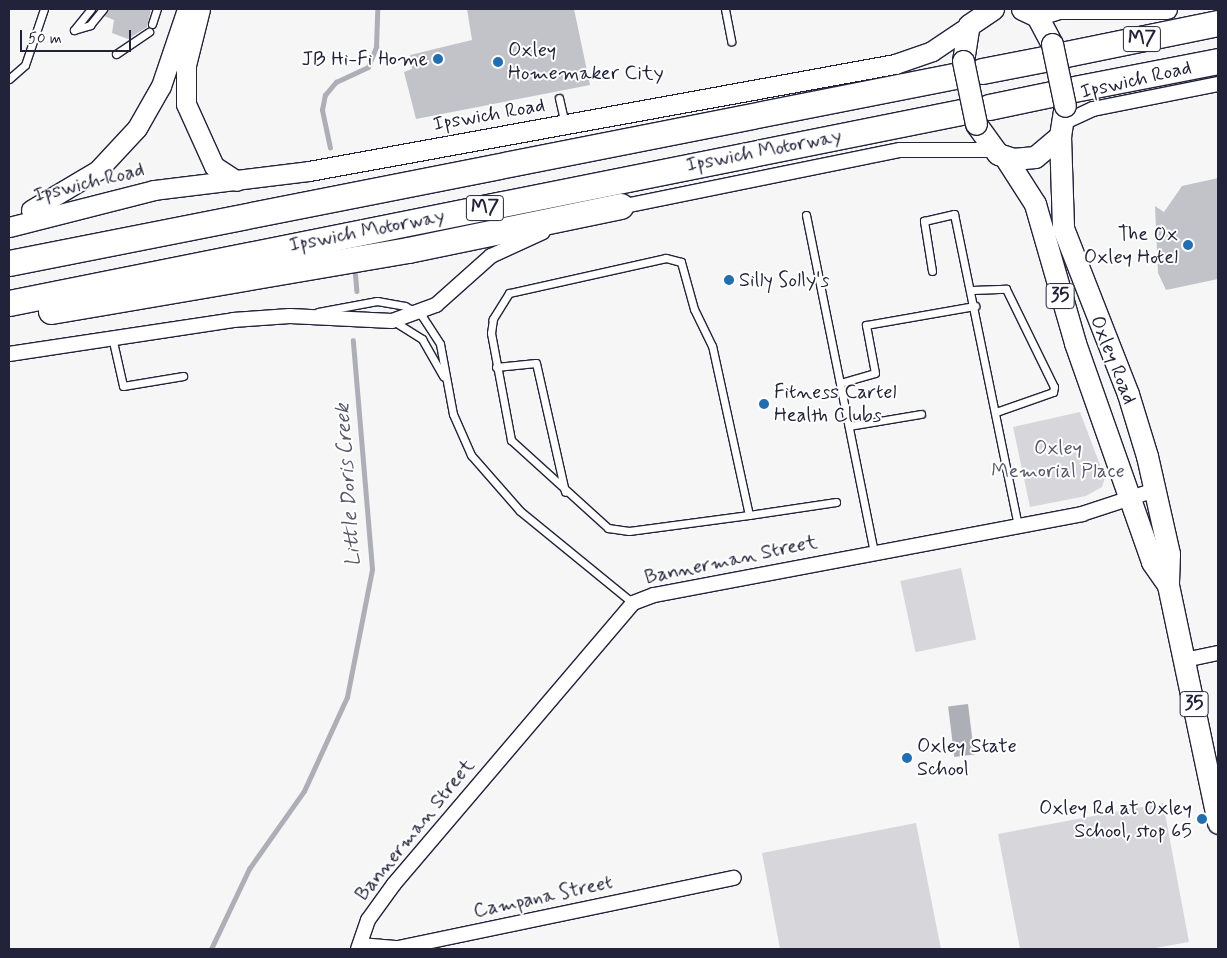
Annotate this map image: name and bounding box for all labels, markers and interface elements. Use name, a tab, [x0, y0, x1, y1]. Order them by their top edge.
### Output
scale bar	[22, 20, 134, 52]
road number: M7	[1122, 22, 1162, 56]
text: 50 m	[28, 29, 62, 49]
place label: Oxley Homemaker City	[508, 39, 660, 86]
place label: JB Hi-Fi Home	[302, 47, 428, 71]
marker: JB Hi-Fi Home	[432, 53, 444, 65]
marker: Oxley Homemaker City	[492, 56, 504, 68]
street label: Ipswich Road	[1078, 56, 1194, 104]
street label: Ipswich Road	[431, 93, 547, 137]
street label: Ipswich Motorway	[684, 124, 844, 178]
street label: Ipswich Road	[31, 158, 147, 208]
road number: M7	[465, 192, 505, 224]
street label: Ipswich Motorway	[287, 204, 447, 258]
place label: The Ox Oxley Hotel	[1084, 222, 1178, 269]
marker: The Ox Oxley Hotel	[1182, 239, 1194, 251]
place label: Silly Solly's	[739, 268, 829, 292]
marker: Silly Solly's	[723, 274, 735, 286]
road number: 35	[1045, 280, 1075, 312]
street label: Oxley Road	[1084, 312, 1142, 408]
place label: Fitness Cartel Health Clubs	[774, 380, 900, 427]
marker: Fitness Cartel Health Clubs	[758, 398, 770, 410]
water label: Little Doris Creek	[330, 402, 366, 568]
park label: Oxley Memorial Place	[991, 436, 1125, 483]
street label: Bannerman Street	[642, 530, 820, 590]
road number: 35	[1179, 688, 1209, 721]
place label: Oxley State School	[917, 734, 1017, 781]
marker: Oxley State School	[901, 752, 913, 764]
street label: Bannerman Street	[350, 754, 480, 906]
place label: Oxley Rd at Oxley School, stop 65	[1037, 796, 1192, 843]
marker: Oxley Rd at Oxley School, stop 65	[1196, 813, 1208, 825]
street label: Campana Street	[470, 870, 616, 924]

